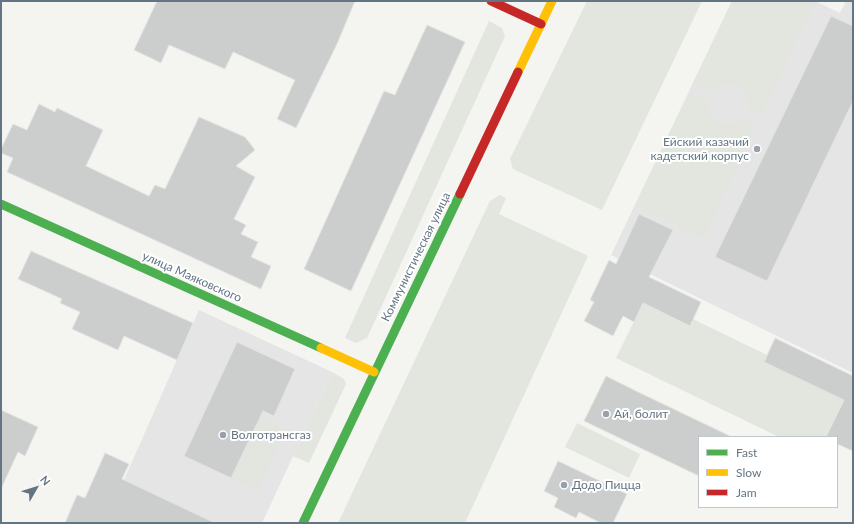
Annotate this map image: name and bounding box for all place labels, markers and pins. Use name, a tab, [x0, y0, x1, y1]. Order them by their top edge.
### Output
place label: Ейский казачий кадетский корпус	[651, 135, 749, 163]
marker: Ейский казачий кадетский корпус	[752, 144, 762, 154]
place label: Ай, болит	[614, 407, 668, 421]
marker: Ай, болит	[601, 409, 611, 419]
place label: Волготрансгаз	[231, 428, 311, 442]
marker: Волготрансгаз	[218, 430, 228, 440]
place label: Додо Пицца	[572, 478, 641, 492]
marker: Додо Пицца	[559, 480, 569, 490]

